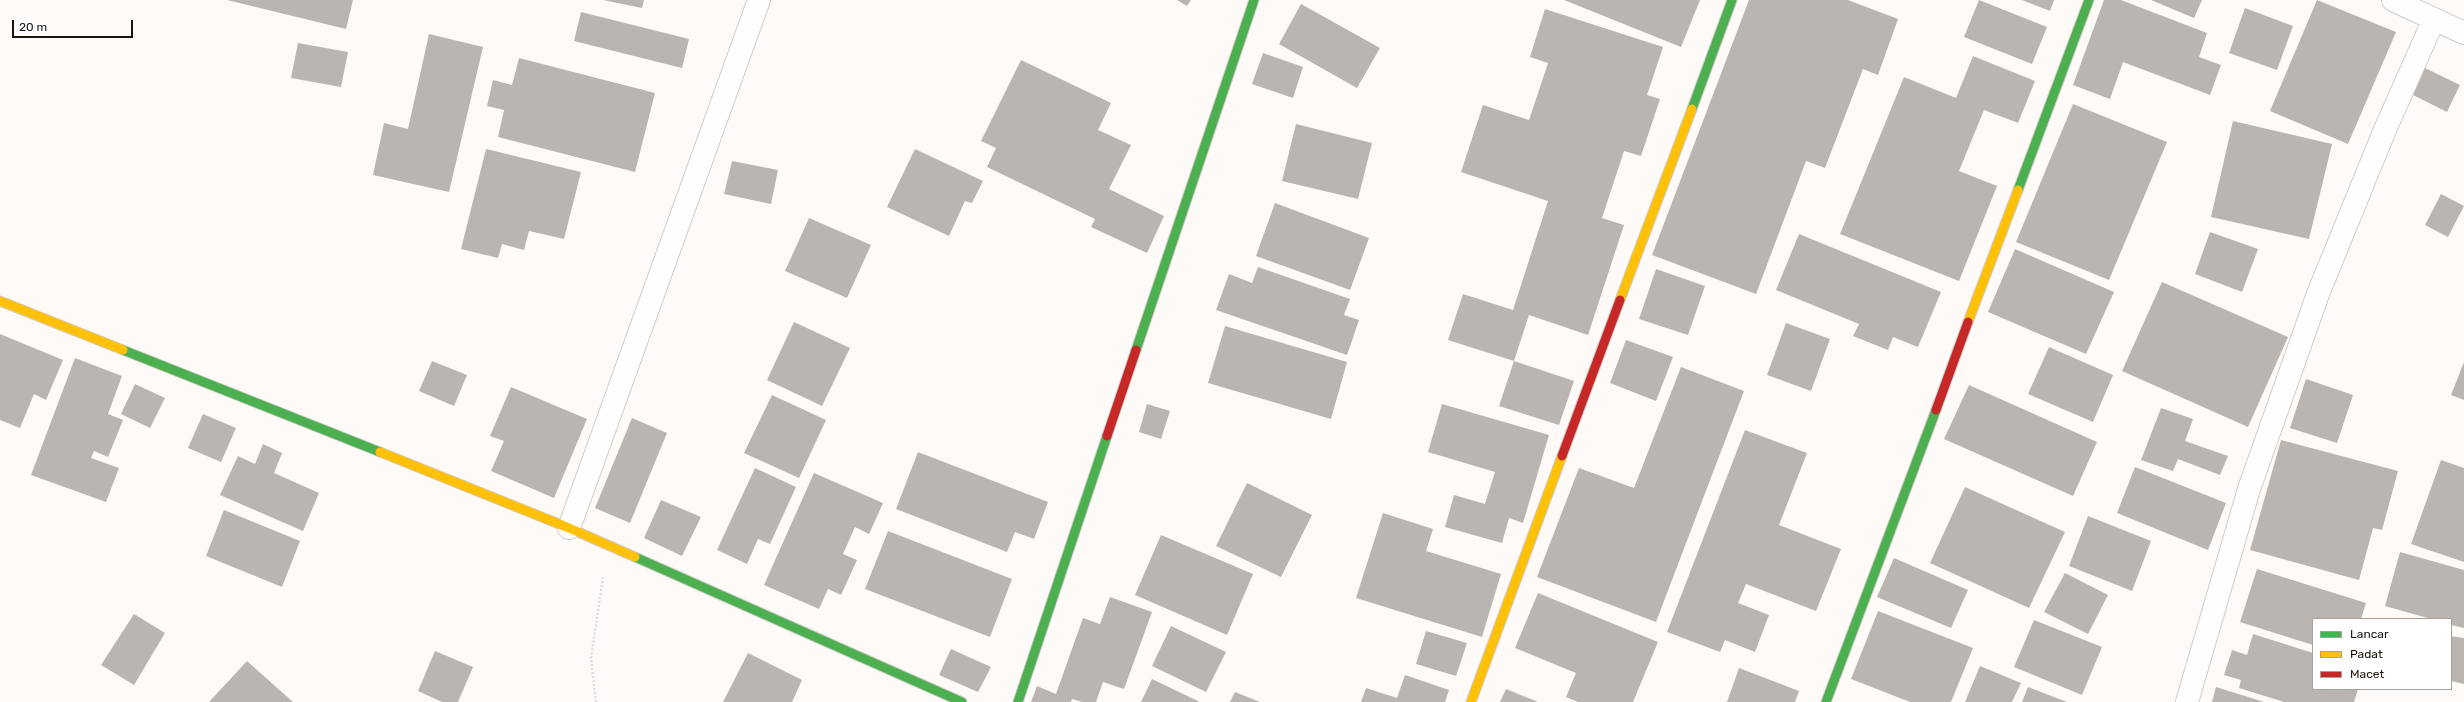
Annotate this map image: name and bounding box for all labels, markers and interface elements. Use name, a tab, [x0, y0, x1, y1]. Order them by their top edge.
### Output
scale bar	[14, 12, 135, 38]
text: 20 m	[19, 20, 47, 34]
legend	[2312, 618, 2452, 690]
text: Lancar	[2350, 627, 2388, 641]
text: Padat	[2350, 647, 2383, 661]
text: Macet	[2350, 667, 2384, 681]

